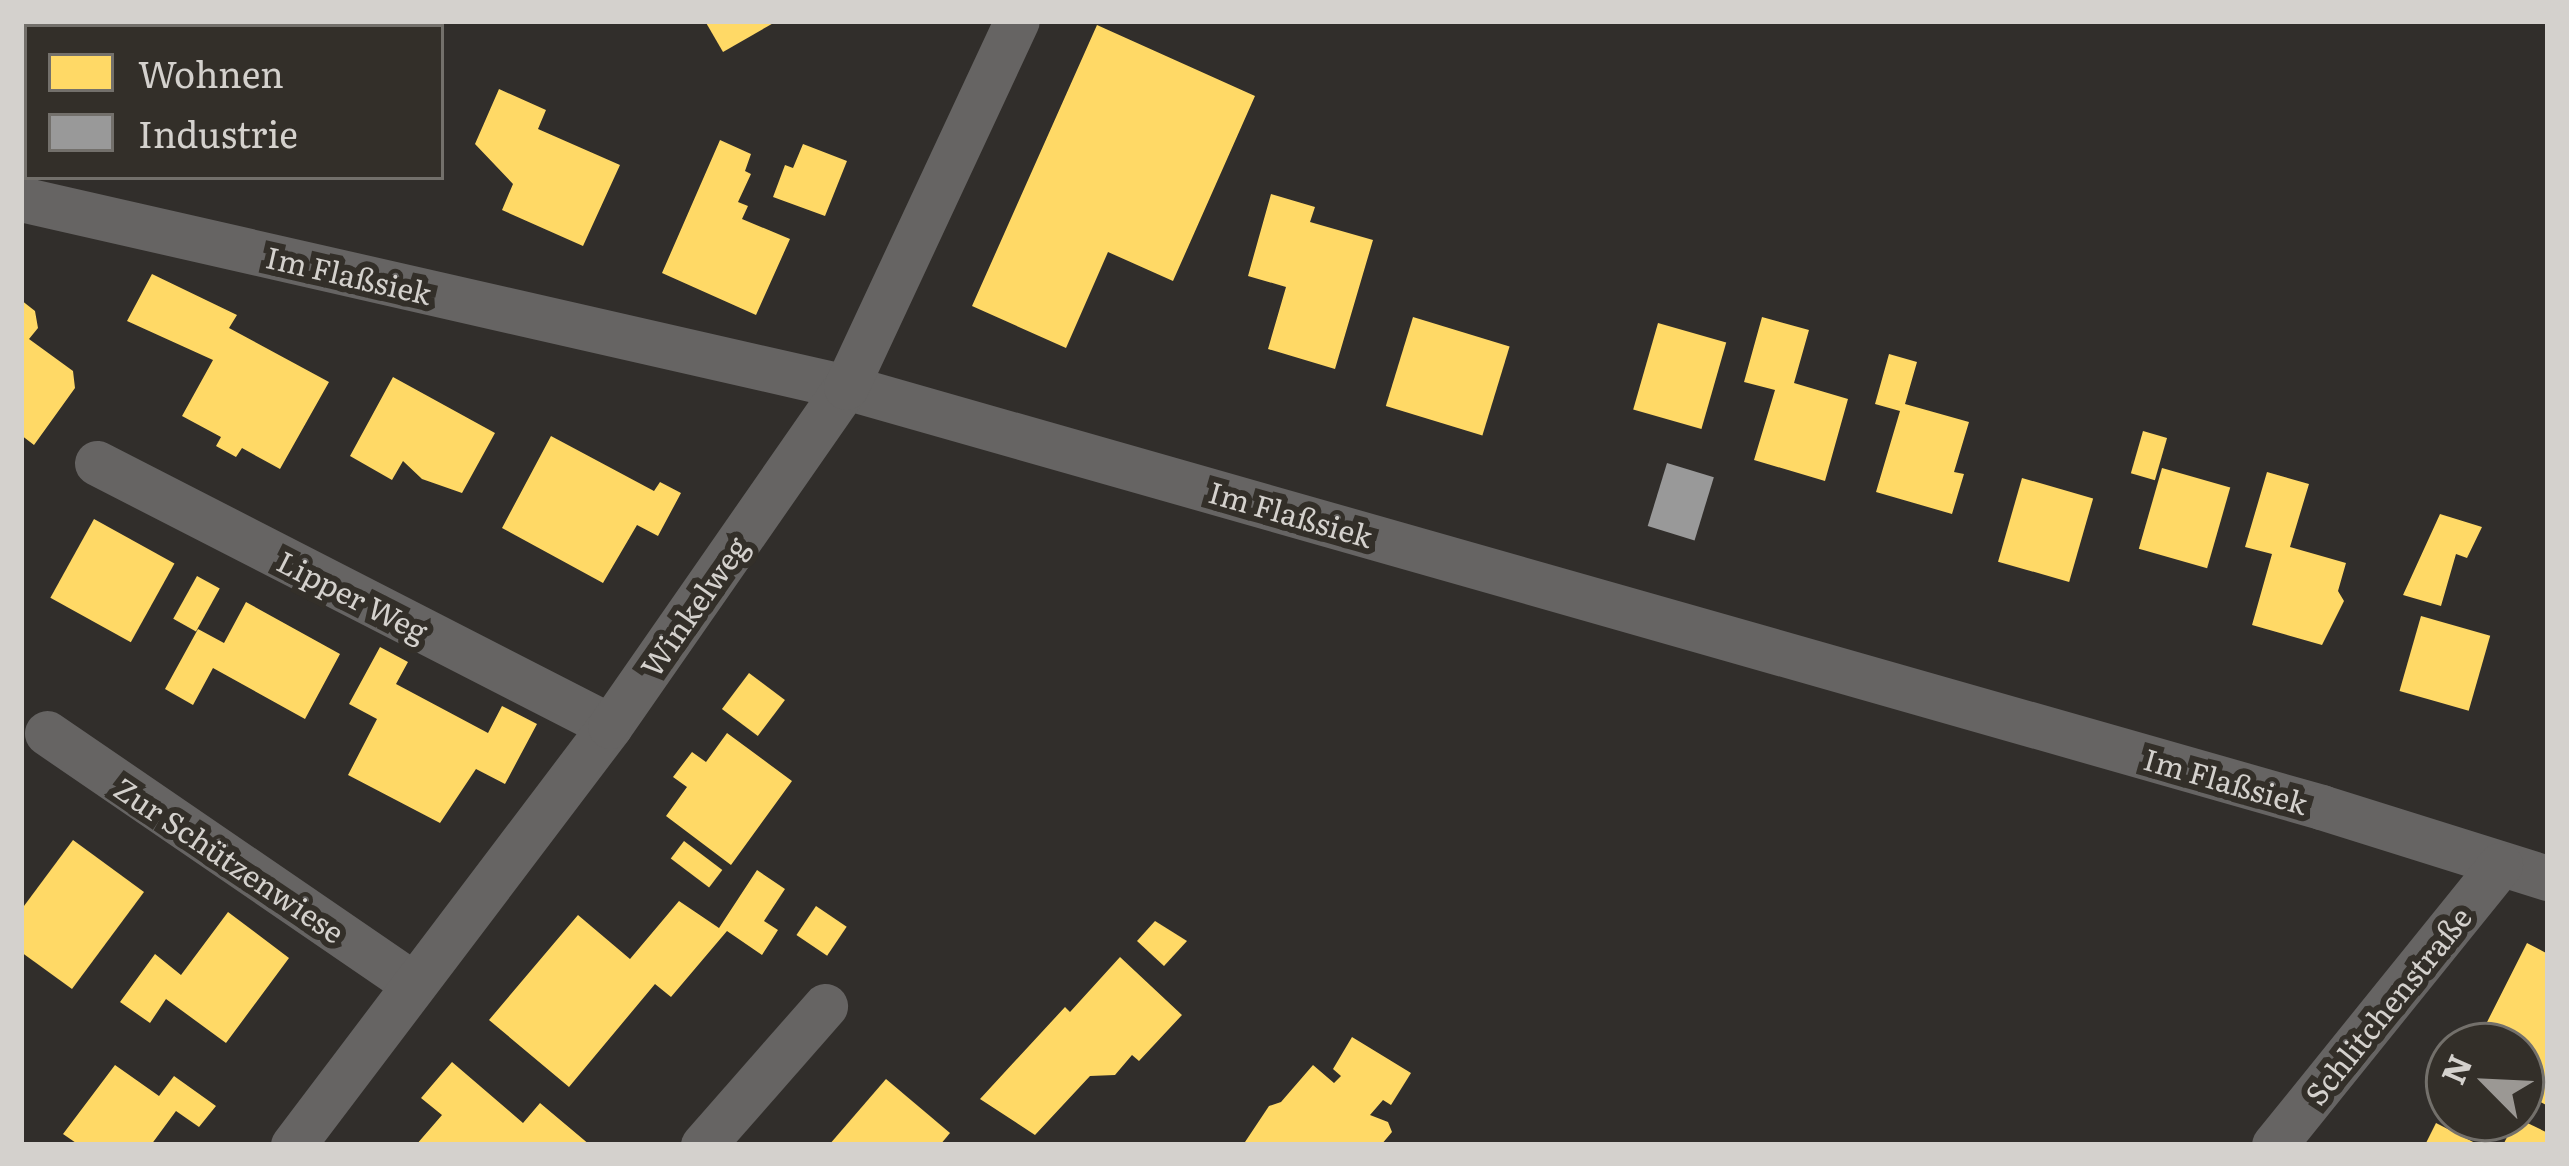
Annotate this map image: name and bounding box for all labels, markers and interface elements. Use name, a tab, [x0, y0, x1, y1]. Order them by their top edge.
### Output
legend	[24, 24, 444, 180]
text: Wohnen	[138, 46, 284, 99]
text: Industrie	[138, 106, 298, 159]
street label: Im Flaßsiek	[263, 237, 435, 311]
street label: Im Flaßsiek	[1205, 472, 1377, 554]
street label: Winkelweg	[632, 529, 754, 683]
street label: Lipper Weg	[272, 542, 434, 648]
street label: Im Flaßsiek	[2140, 739, 2312, 821]
street label: Zur Schützenwiese	[108, 769, 352, 949]
street label: Schlitchenstraße	[2296, 899, 2478, 1111]
north arrow	[2425, 1022, 2545, 1142]
text: N	[2426, 1046, 2482, 1091]

